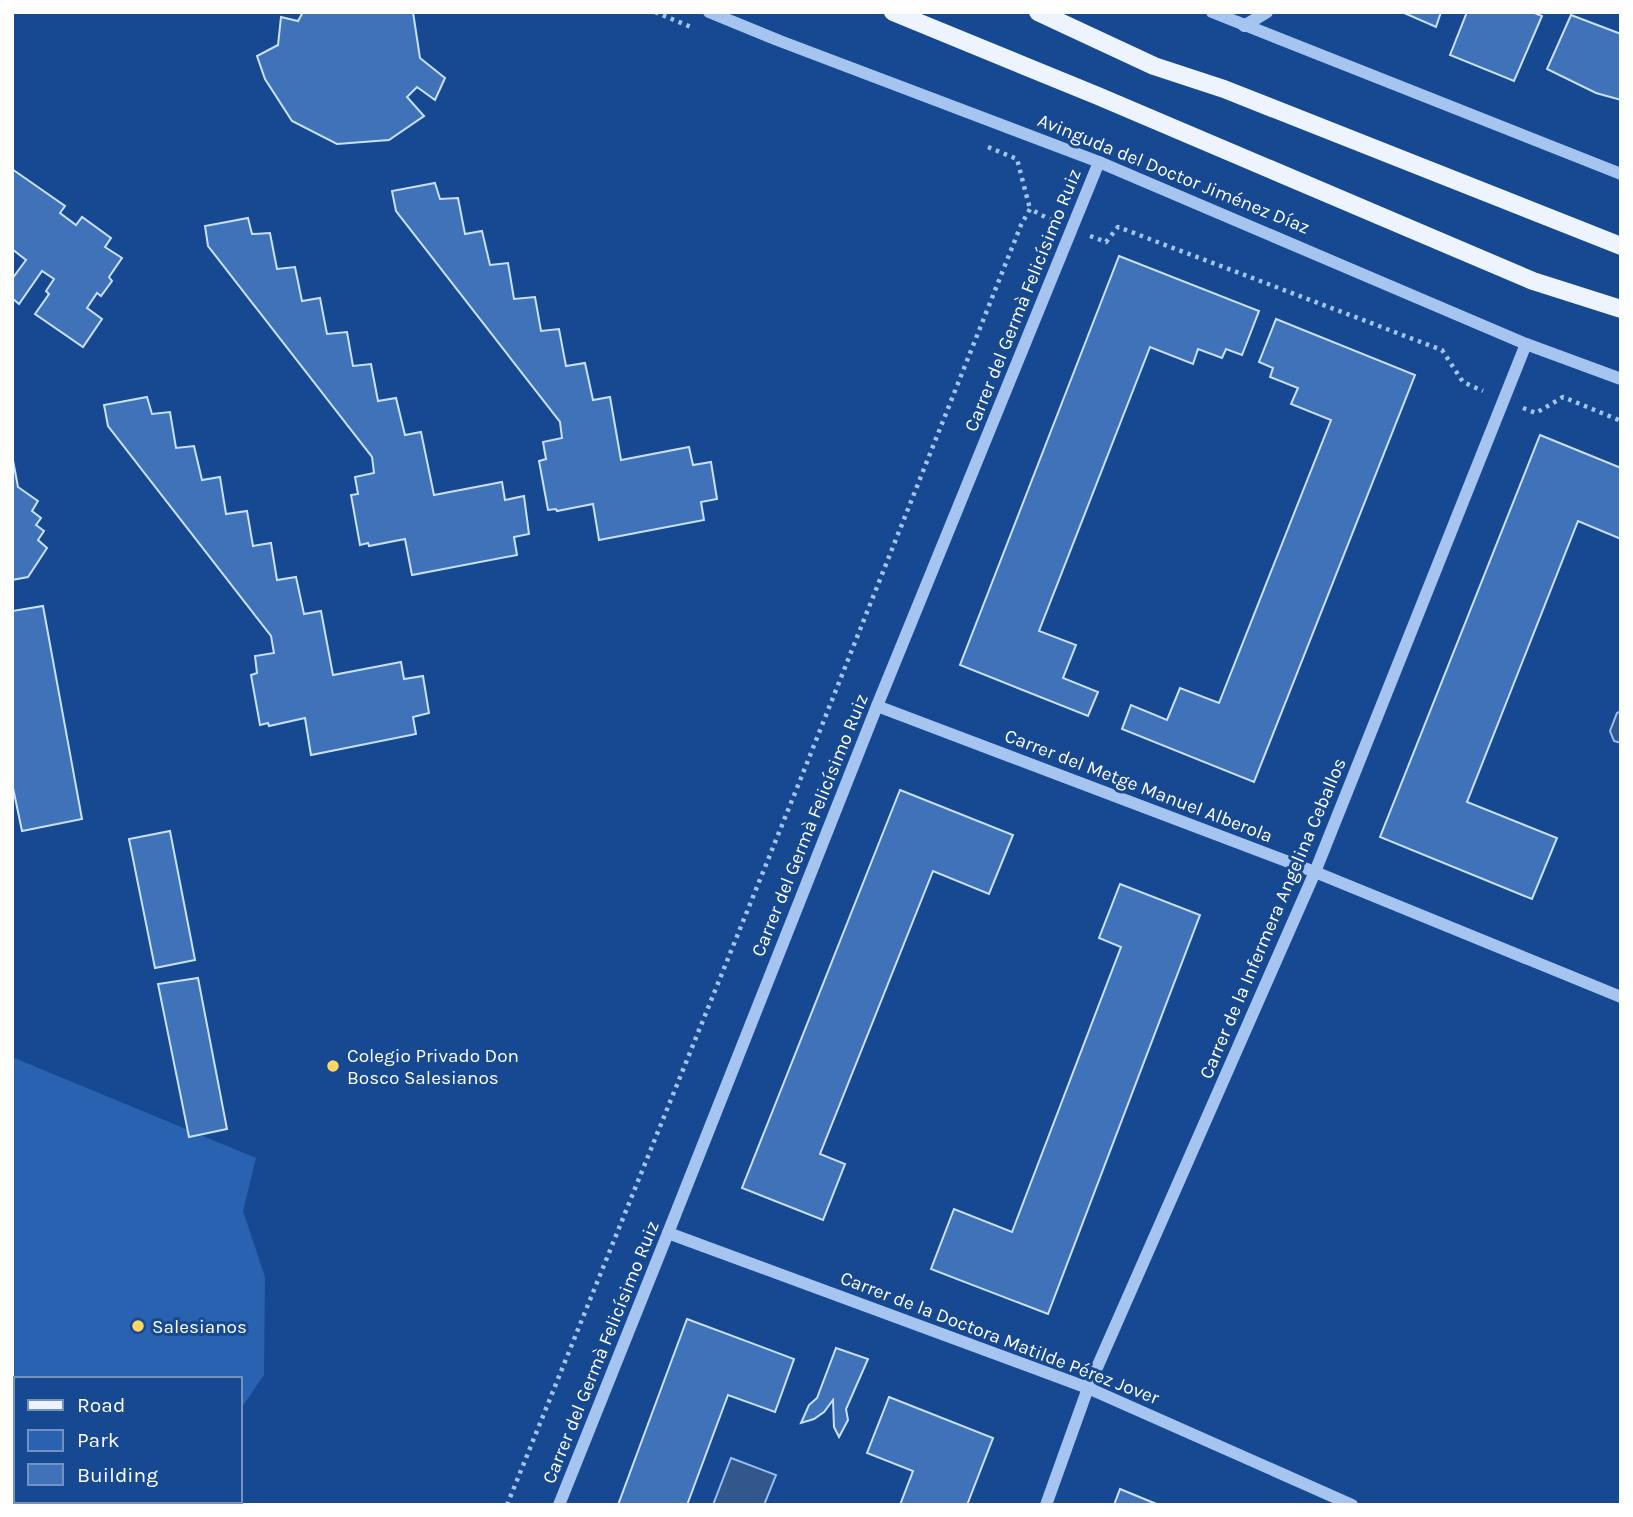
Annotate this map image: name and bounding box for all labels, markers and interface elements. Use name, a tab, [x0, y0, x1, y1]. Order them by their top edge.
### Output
street label: Avinguda del Doctor Jiménez Díaz	[1034, 109, 1313, 239]
street label: Carrer del Germà Felicísimo Ruiz	[960, 166, 1086, 435]
street label: Carrer del Germà Felicísimo Ruiz	[747, 691, 873, 960]
street label: Carrer del Metge Manuel Alberola	[1002, 725, 1276, 847]
street label: Carrer de la Infermera Angelina Ceballos	[1195, 755, 1351, 1082]
place label: Colegio Privado Don Bosco Salesianos	[347, 1045, 519, 1089]
marker: Colegio Privado Don Bosco Salesianos	[325, 1058, 341, 1074]
street label: Carrer del Germà Felicísimo Ruiz	[538, 1218, 664, 1487]
street label: Carrer de la Doctora Matilde Pérez Jover	[837, 1267, 1162, 1409]
place label: Salesianos	[152, 1316, 247, 1338]
marker: Salesianos	[130, 1318, 146, 1334]
legend	[14, 1377, 242, 1503]
text: Road	[77, 1393, 125, 1417]
text: Park	[77, 1428, 120, 1452]
text: Building	[77, 1463, 158, 1487]

